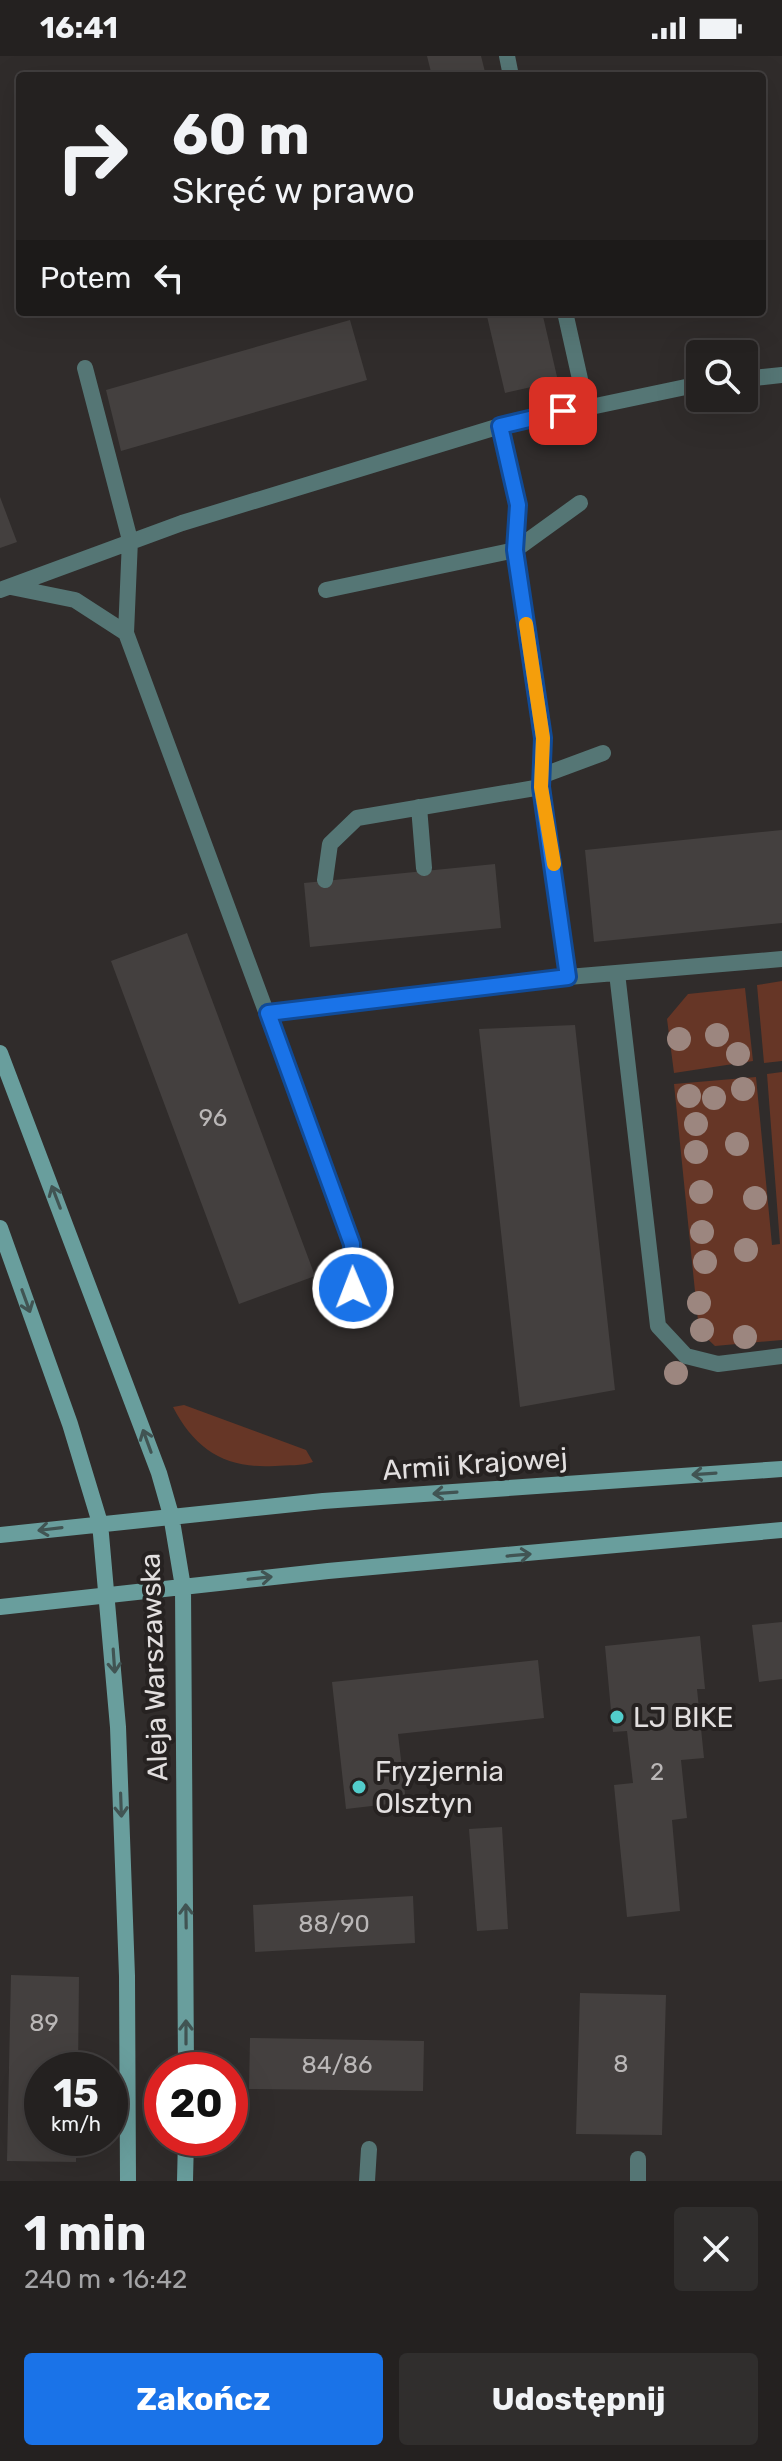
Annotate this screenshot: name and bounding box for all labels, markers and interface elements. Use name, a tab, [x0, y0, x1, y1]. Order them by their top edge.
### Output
text: 16:41	[40, 10, 118, 46]
text: 60 m	[172, 102, 310, 168]
icon: right	[40, 104, 144, 208]
text: Skręć w prawo	[172, 169, 415, 212]
icon: left	[147, 256, 191, 300]
text: Potem	[40, 260, 131, 296]
map controls	[686, 340, 758, 412]
button: search	[686, 340, 758, 412]
pin	[529, 377, 597, 445]
icon: arrive	[541, 389, 585, 433]
house number: 96	[199, 1104, 227, 1132]
one-way arrow	[48, 1185, 62, 1210]
position arrow	[311, 1246, 395, 1330]
one-way arrow	[20, 1288, 35, 1313]
one-way arrow	[139, 1429, 153, 1454]
street label: Armii Krajowej	[381, 1441, 569, 1487]
one-way arrow	[691, 1467, 718, 1482]
one-way arrow	[432, 1486, 459, 1501]
one-way arrow	[37, 1522, 64, 1537]
one-way arrow	[505, 1547, 532, 1562]
street label: Aleja Warszawska	[134, 1552, 174, 1782]
one-way arrow	[246, 1571, 273, 1586]
one-way arrow	[107, 1647, 122, 1674]
place label: LJ BIKE	[633, 1701, 734, 1734]
marker: LJ BIKE	[608, 1708, 626, 1726]
place label: Fryzjernia Olsztyn	[375, 1755, 504, 1820]
house number: 2	[650, 1758, 664, 1786]
marker: Fryzjernia Olsztyn	[350, 1778, 368, 1796]
one-way arrow	[114, 1791, 129, 1818]
one-way arrow	[178, 1903, 194, 1930]
house number: 88/90	[298, 1910, 370, 1938]
house number: 89	[29, 2009, 59, 2037]
one-way arrow	[178, 2019, 194, 2046]
house number: 8	[613, 2050, 629, 2078]
house number: 84/86	[302, 2051, 372, 2079]
speed limit sign: 20	[144, 2052, 248, 2156]
text: 15	[53, 2070, 99, 2117]
text: km/h	[51, 2112, 101, 2136]
text: 1 min	[24, 2205, 147, 2262]
button: close	[674, 2207, 758, 2291]
text: 240 m · 16:42	[24, 2264, 187, 2295]
button: Zakończ	[24, 2353, 383, 2445]
button: Udostępnij	[399, 2353, 758, 2445]

